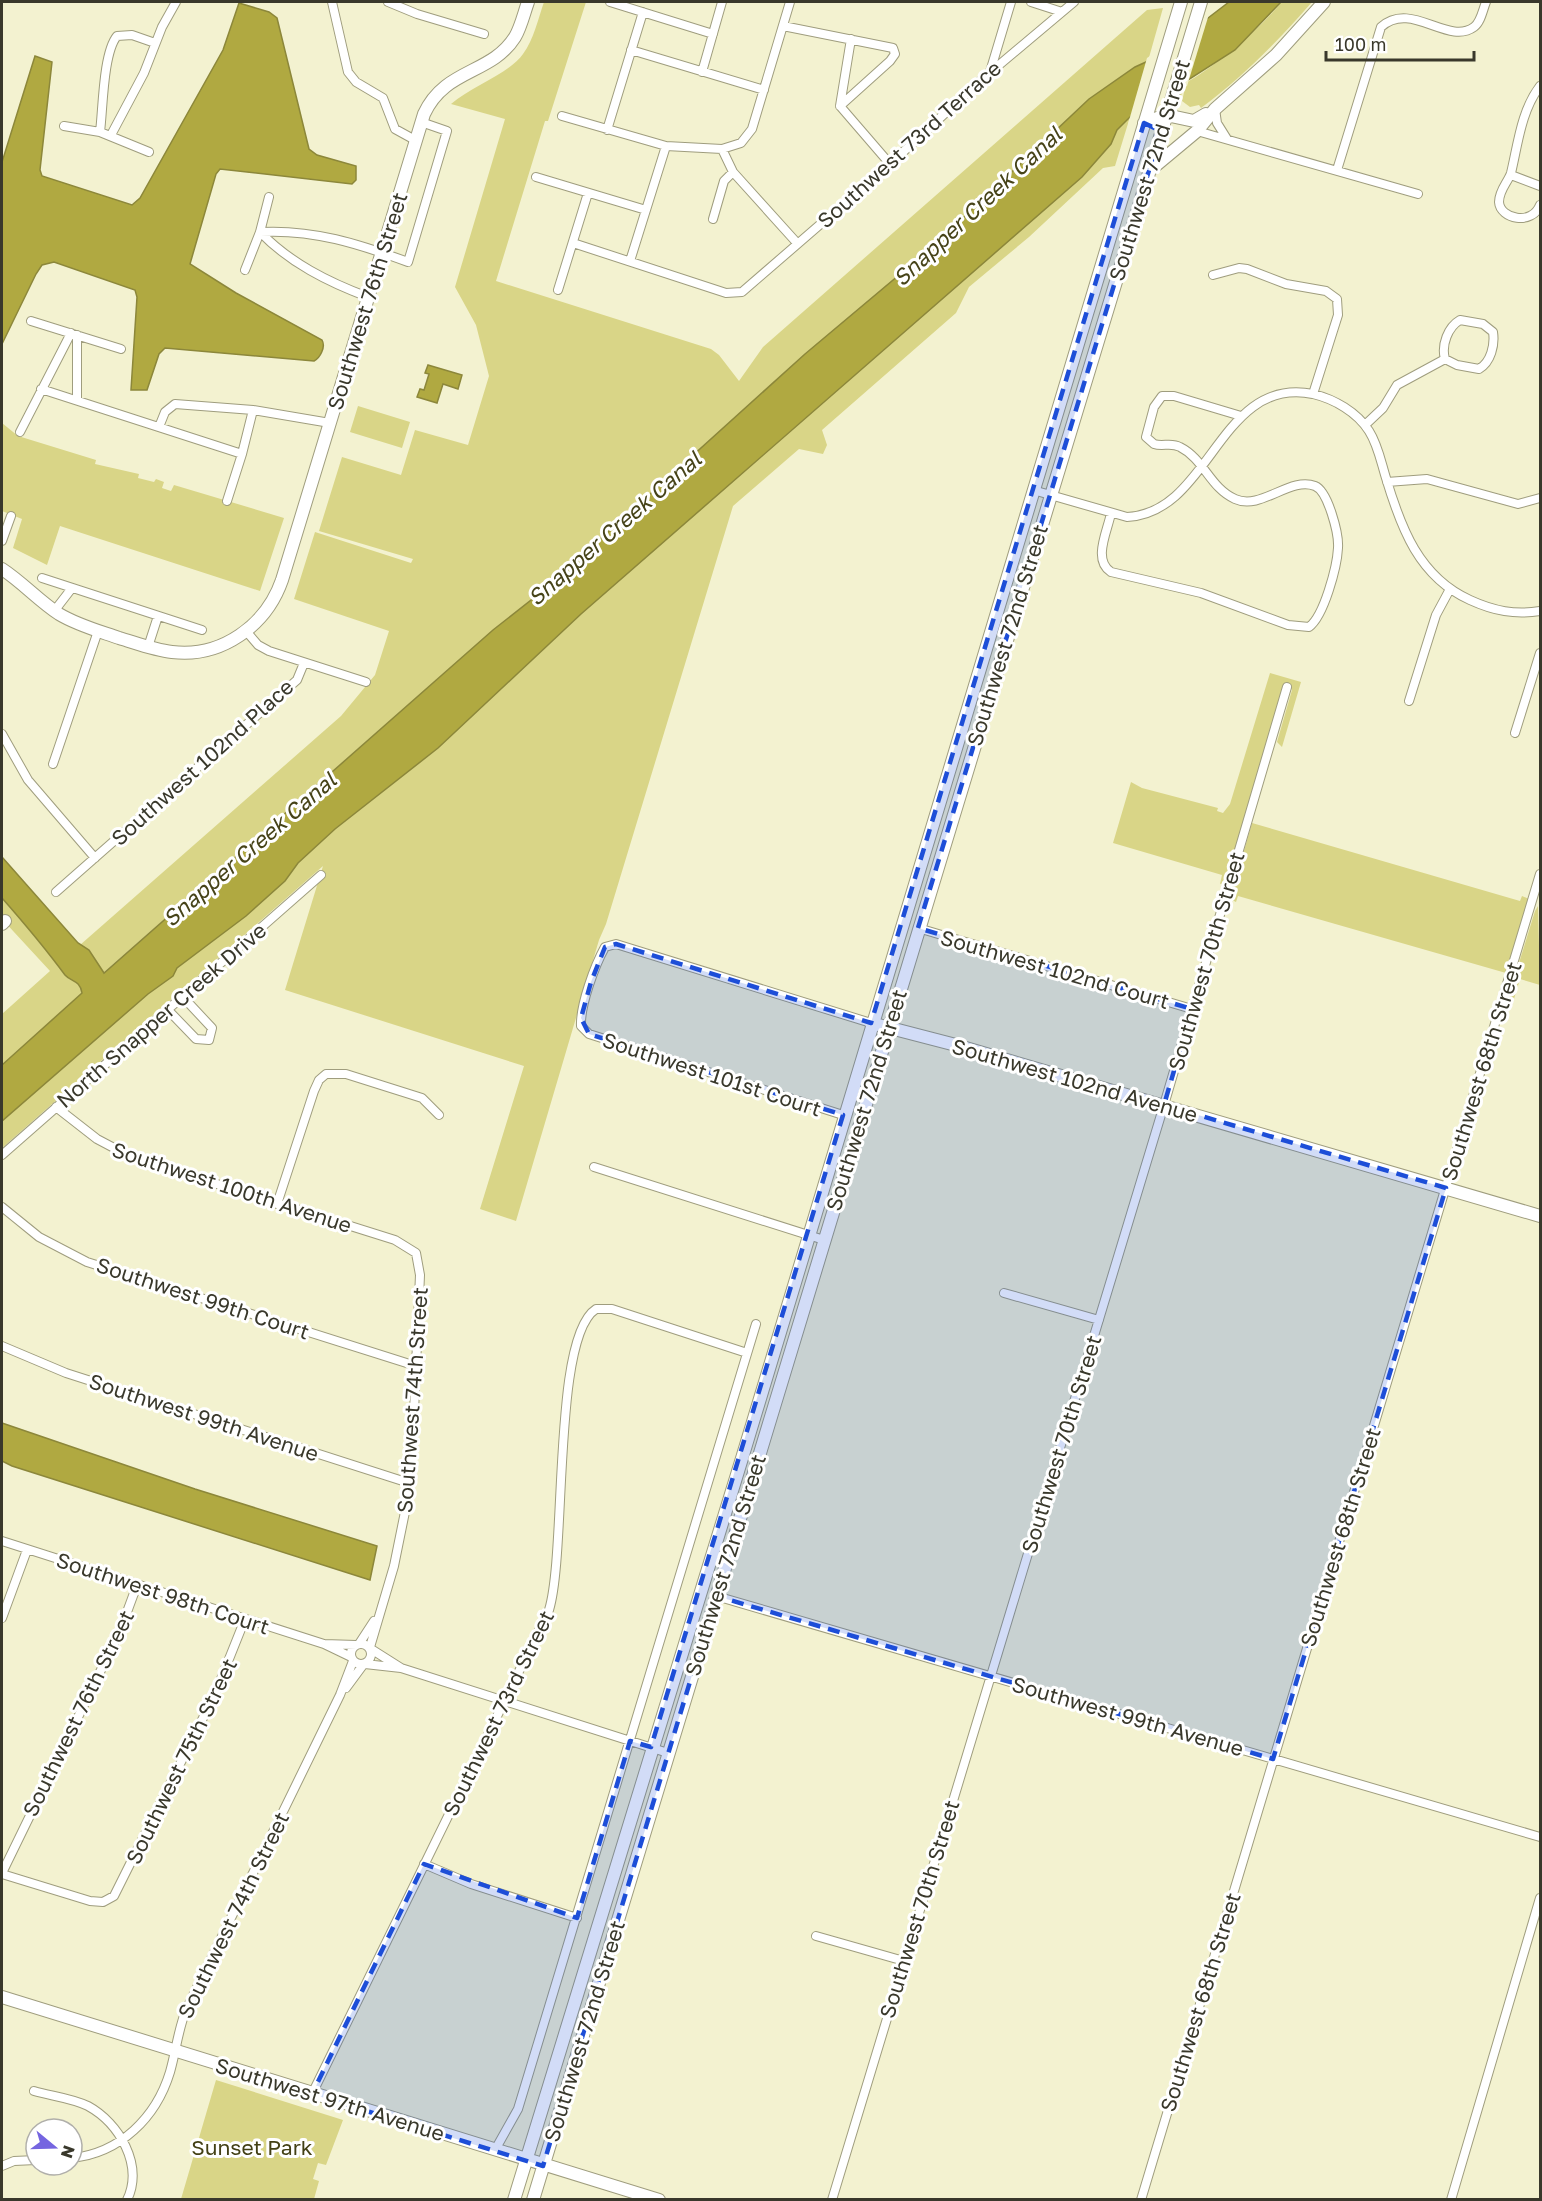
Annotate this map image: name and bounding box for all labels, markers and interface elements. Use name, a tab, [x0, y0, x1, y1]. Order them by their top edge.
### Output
scale bar	[1326, 24, 1474, 62]
text: 100 m	[1335, 33, 1386, 55]
street label: Southwest 73rd Terrace	[812, 55, 1006, 233]
street label: Southwest 72nd Street	[1103, 56, 1195, 284]
water label: Snapper Creek Canal	[887, 120, 1068, 291]
street label: Southwest 76th Street	[322, 189, 412, 413]
water label: Snapper Creek Canal	[522, 445, 707, 611]
street label: Southwest 72nd Street	[961, 521, 1053, 749]
street label: Southwest 102nd Place	[106, 673, 298, 851]
water label: Snapper Creek Canal	[157, 766, 342, 932]
street label: Southwest 70th Street	[1162, 849, 1250, 1073]
street label: North Snapper Creek Drive	[51, 917, 271, 1113]
street label: Southwest 102nd Court	[938, 924, 1172, 1014]
street label: Southwest 68th Street	[1435, 958, 1527, 1184]
street label: Southwest 72nd Street	[820, 986, 912, 1214]
street label: Southwest 101st Court	[599, 1026, 825, 1122]
street label: Southwest 102nd Avenue	[949, 1032, 1201, 1128]
street label: Southwest 100th Avenue	[109, 1136, 355, 1238]
street label: Southwest 99th Court	[93, 1251, 313, 1345]
street label: Southwest 74th Street	[391, 1286, 433, 1514]
street label: Southwest 70th Street	[1015, 1332, 1107, 1556]
street label: Southwest 99th Avenue	[86, 1368, 322, 1466]
street label: Southwest 68th Street	[1294, 1424, 1386, 1650]
street label: Southwest 72nd Street	[679, 1451, 771, 1679]
street label: Southwest 98th Court	[53, 1546, 273, 1640]
street label: Southwest 76th Street	[17, 1606, 139, 1820]
street label: Southwest 73rd Street	[437, 1606, 559, 1820]
street label: Southwest 75th Street	[120, 1654, 242, 1868]
street label: Southwest 99th Avenue	[1009, 1670, 1247, 1762]
street label: Southwest 70th Street	[873, 1797, 965, 2021]
street label: Southwest 74th Street	[172, 1808, 294, 2022]
street label: Southwest 68th Street	[1154, 1889, 1246, 2115]
street label: Southwest 72nd Street	[538, 1917, 630, 2145]
street label: Southwest 97th Avenue	[212, 2052, 448, 2146]
north arrow	[24, 2117, 84, 2177]
park label: Sunset Park	[191, 2134, 313, 2160]
text: N	[57, 2143, 80, 2161]

